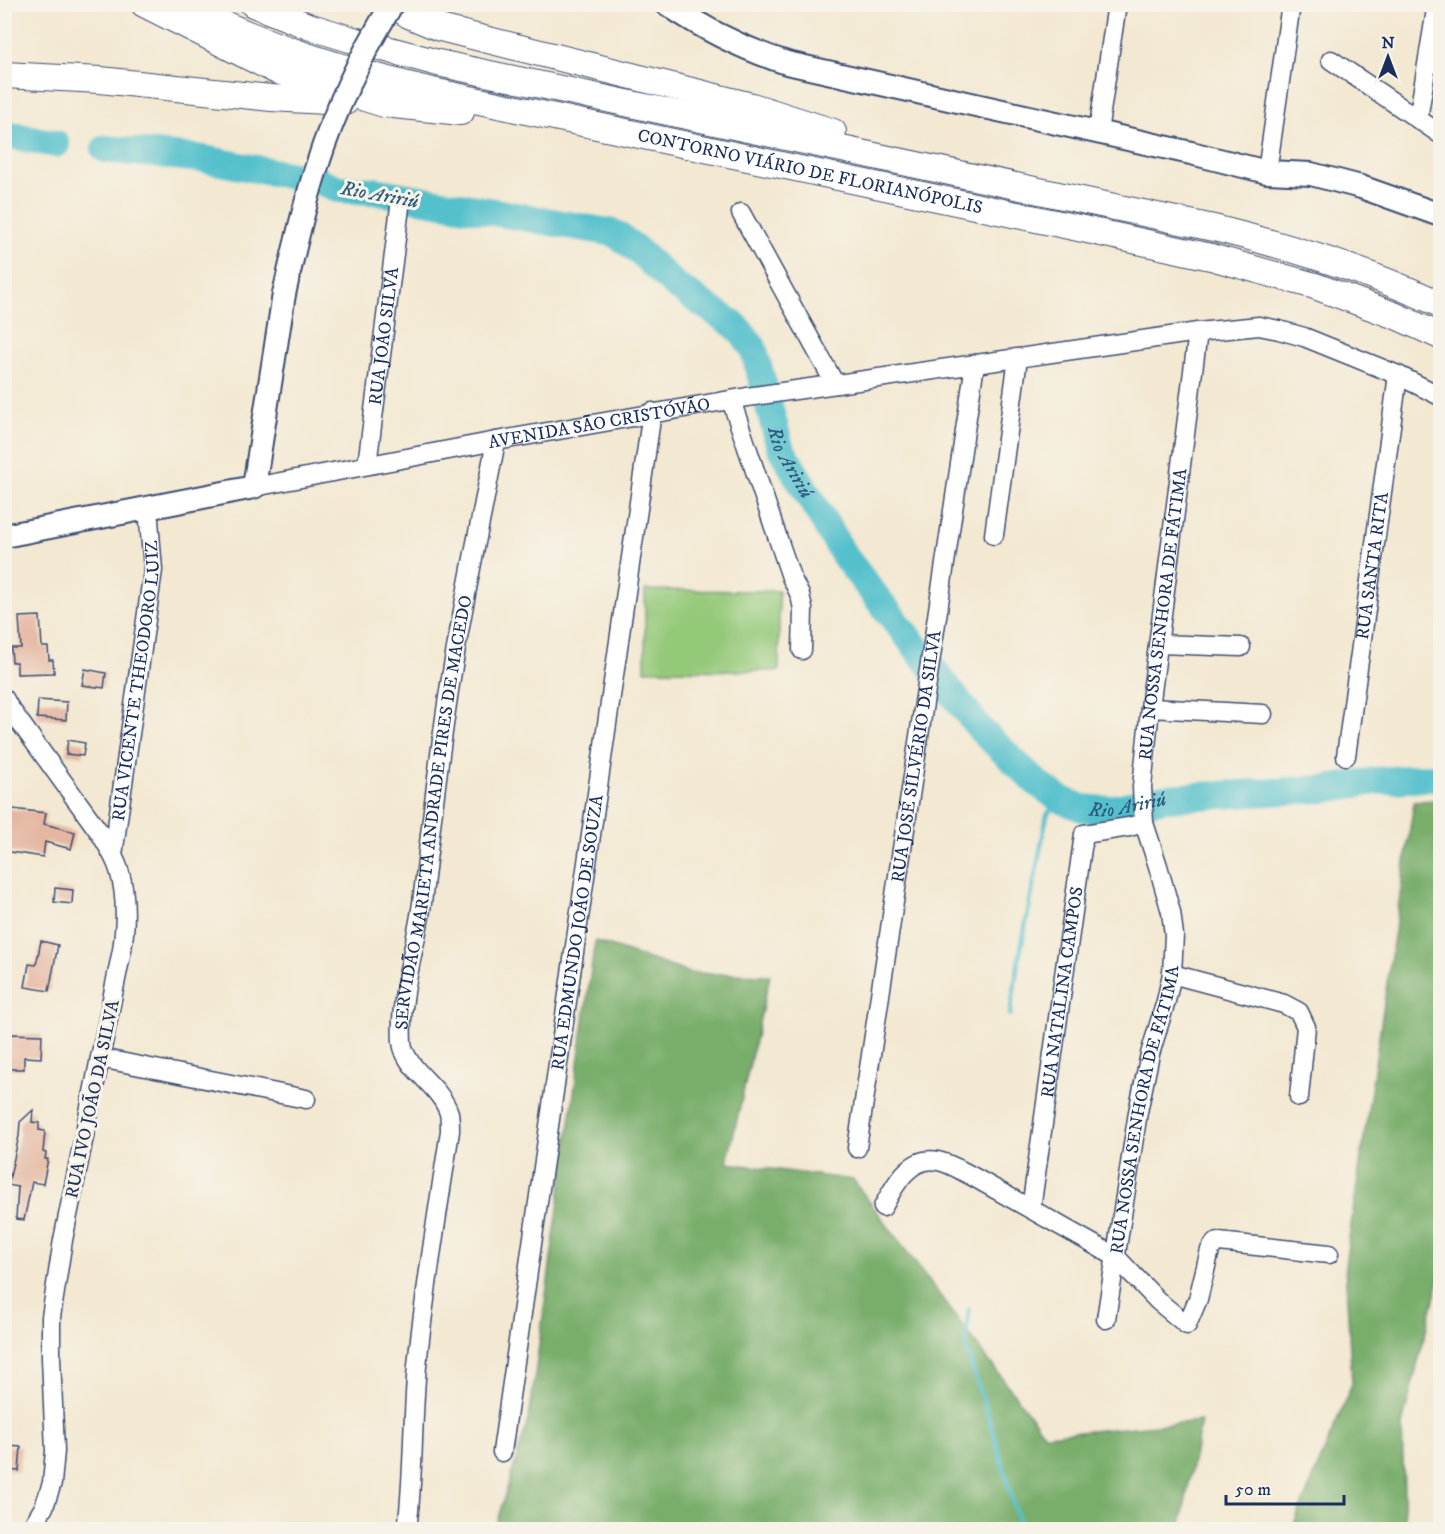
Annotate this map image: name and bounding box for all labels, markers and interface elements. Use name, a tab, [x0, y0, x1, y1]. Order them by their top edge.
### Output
north arrow	[1358, 27, 1418, 87]
text: N	[1381, 33, 1395, 53]
street label: CONTORNO VIÁRIO DE FLORIANÓPOLIS	[636, 125, 985, 219]
water label: Rio Aririú	[338, 176, 421, 215]
street label: RUA JOÃO SILVA	[365, 265, 404, 406]
street label: AVENIDA SÃO CRISTÓVÃO	[486, 394, 712, 454]
water label: Rio Aririú	[761, 422, 819, 504]
street label: RUA NOSSA SENHORA DE FÁTIMA	[1135, 466, 1193, 761]
street label: RUA SANTA RITA	[1352, 490, 1394, 641]
street label: RUA VICENTE THEODORO LUIZ	[108, 539, 165, 823]
street label: SERVIDÃO MARIETA ANDRADE PIRES DE MACEDO	[392, 593, 478, 1030]
street label: RUA JOSÉ SILVÉRIO DA SILVA	[887, 629, 947, 884]
water label: Rio Aririú	[1087, 787, 1169, 824]
street label: RUA EDMUNDO JOÃO DE SOUZA	[547, 793, 609, 1072]
street label: RUA NATALINA CAMPOS	[1037, 885, 1088, 1099]
street label: RUA NOSSA SENHORA DE FÁTIMA	[1106, 965, 1184, 1256]
street label: RUA IVO JOÃO DA SILVA	[60, 997, 125, 1201]
scale bar	[1226, 1468, 1344, 1506]
text: 50 m	[1235, 1479, 1271, 1501]

